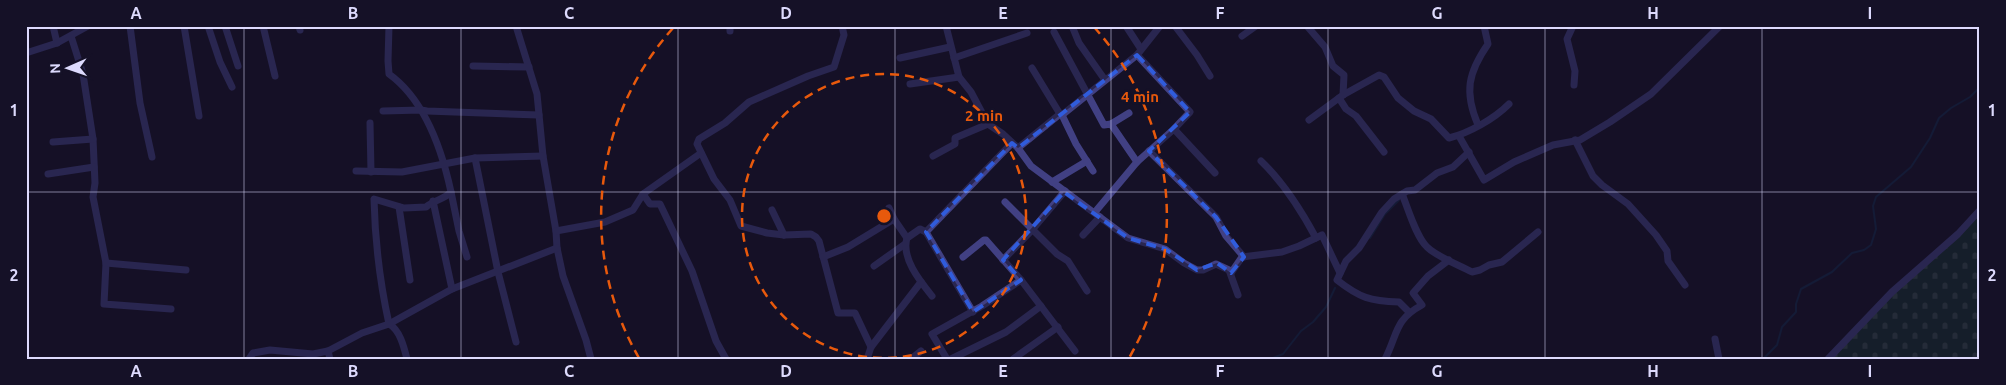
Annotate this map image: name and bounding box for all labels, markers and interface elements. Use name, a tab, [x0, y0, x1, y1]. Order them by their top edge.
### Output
text: A	[130, 4, 142, 22]
text: B	[348, 4, 358, 22]
text: C	[564, 4, 574, 22]
text: D	[780, 4, 792, 22]
text: E	[998, 4, 1008, 22]
text: F	[1216, 4, 1225, 22]
text: G	[1431, 4, 1443, 22]
text: H	[1647, 4, 1659, 22]
text: I	[1868, 4, 1872, 22]
north arrow	[42, 42, 92, 92]
text: N	[47, 63, 63, 74]
text: 4 min	[1121, 88, 1159, 105]
text: 1	[9, 101, 19, 119]
text: 1	[1987, 101, 1997, 119]
text: 2 min	[965, 107, 1003, 124]
centre of rings	[875, 207, 893, 225]
text: 2	[9, 266, 19, 284]
text: 2	[1987, 266, 1997, 284]
text: A	[130, 362, 142, 380]
text: B	[348, 362, 358, 380]
text: C	[564, 362, 574, 380]
text: D	[780, 362, 792, 380]
text: E	[998, 362, 1008, 380]
text: F	[1216, 362, 1225, 380]
text: G	[1431, 362, 1443, 380]
text: H	[1647, 362, 1659, 380]
text: I	[1868, 362, 1872, 380]

